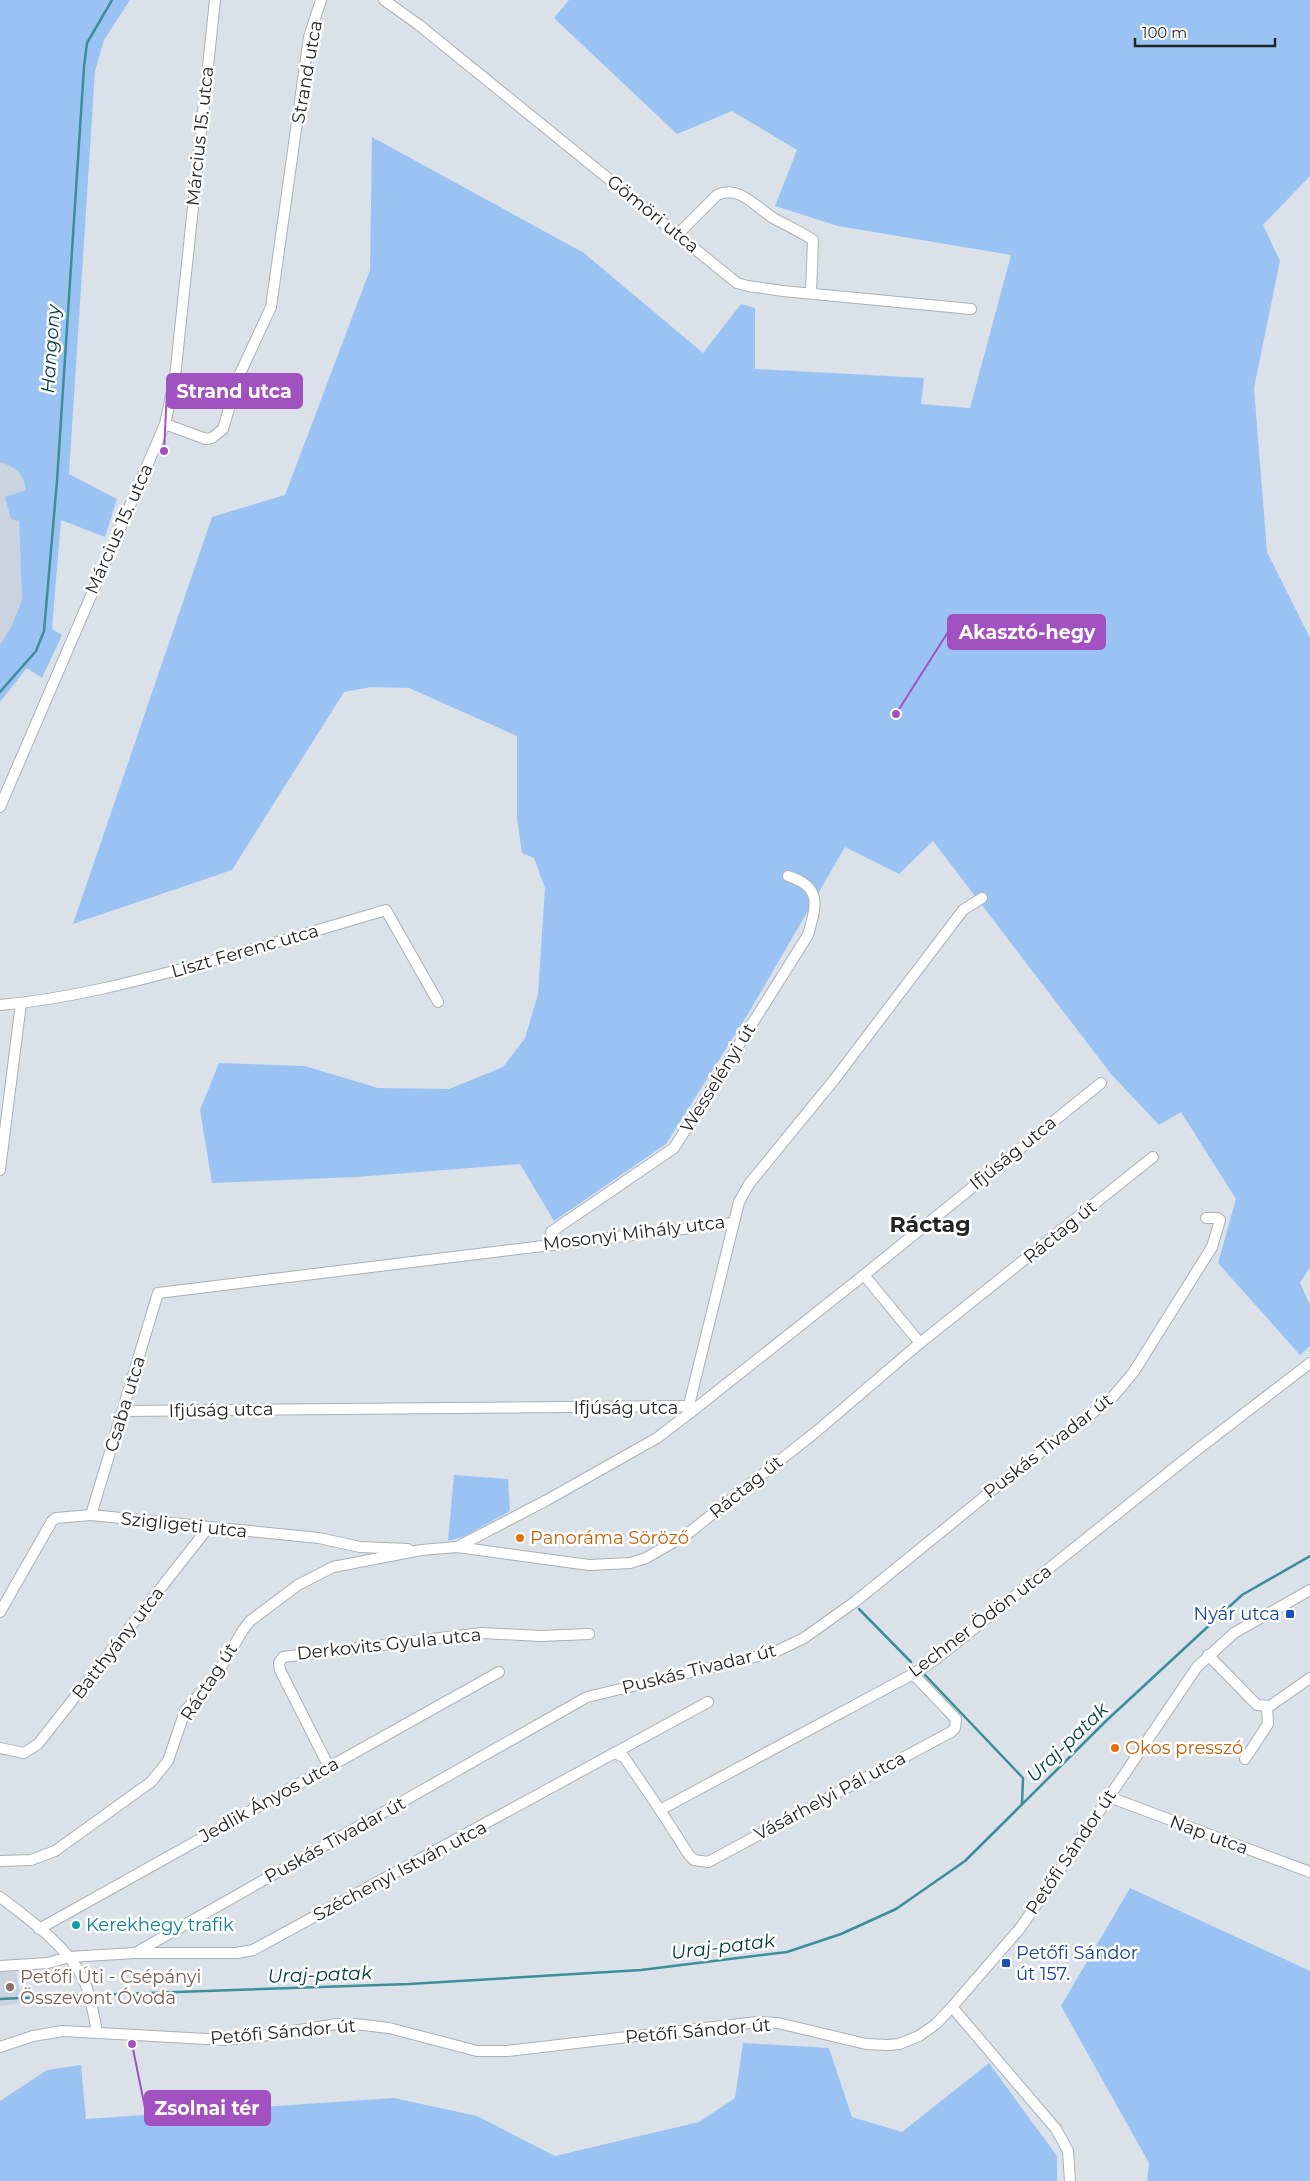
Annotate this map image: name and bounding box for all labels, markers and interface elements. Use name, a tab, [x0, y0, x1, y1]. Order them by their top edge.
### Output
scale bar	[1135, 15, 1275, 47]
street label: Strand utca	[287, 19, 327, 125]
text: 100 m	[1142, 23, 1187, 42]
street label: Március 15. utca	[182, 65, 218, 207]
street label: Gömöri utca	[603, 170, 703, 258]
water label: Hangony	[36, 302, 65, 394]
callout: Strand utca	[167, 374, 302, 408]
text: Strand utca	[176, 380, 292, 403]
street label: Március 15. utca	[80, 460, 158, 598]
callout: Akasztó-hegy	[948, 615, 1105, 649]
text: Akasztó-hegy	[958, 621, 1096, 644]
street label: Liszt Ferenc utca	[169, 919, 321, 983]
street label: Wesselényi út	[676, 1019, 760, 1137]
street label: Ifjúság utca	[965, 1111, 1061, 1195]
street label: Ráctag út	[1019, 1196, 1101, 1268]
street label: Mosonyi Mihály utca	[542, 1211, 726, 1255]
district label: Ráctag	[889, 1211, 971, 1238]
street label: Csaba utca	[100, 1353, 150, 1455]
street label: Puskás Tivadar út	[979, 1389, 1117, 1503]
street label: Ifjúság utca	[574, 1397, 678, 1419]
street label: Ifjúság utca	[168, 1398, 274, 1422]
street label: Ráctag út	[705, 1451, 787, 1523]
street label: Szigligeti utca	[120, 1507, 248, 1543]
place label: Panoráma Söröző	[530, 1527, 689, 1549]
marker: Panoráma Söröző	[514, 1532, 526, 1544]
street label: Lechner Ödön utca	[904, 1560, 1056, 1682]
street label: Batthyány utca	[67, 1582, 169, 1704]
place label: Nyár utca	[1194, 1603, 1280, 1625]
marker: Nyár utca	[1284, 1608, 1296, 1620]
street label: Derkovits Gyula utca	[296, 1623, 482, 1665]
street label: Ráctag út	[176, 1639, 242, 1725]
street label: Puskás Tivadar út	[620, 1639, 778, 1699]
water label: Uraj-patak	[1022, 1697, 1113, 1787]
place label: Okos presszó	[1125, 1737, 1243, 1759]
marker: Okos presszó	[1109, 1742, 1121, 1754]
street label: Vásárhelyi Pál utca	[750, 1747, 910, 1845]
street label: Jedlik Ányos utca	[195, 1753, 343, 1848]
street label: Petőfi Sándor út	[1021, 1785, 1121, 1919]
street label: Puskás Tivadar út	[261, 1792, 409, 1888]
street label: Nap utca	[1167, 1811, 1251, 1859]
street label: Széchenyi István utca	[310, 1816, 490, 1926]
place label: Kerekhegy trafik	[86, 1914, 234, 1936]
marker: Kerekhegy trafik	[70, 1919, 82, 1931]
water label: Uraj-patak	[670, 1929, 777, 1964]
place label: Petőfi Sándor út 157.	[1016, 1942, 1138, 1985]
marker: Petőfi Sándor út 157.	[1000, 1957, 1012, 1969]
water label: Uraj-patak	[267, 1961, 373, 1988]
place label: Petőfi Úti - Csépányi Összevont Óvoda	[20, 1966, 201, 2009]
marker: Petőfi Úti - Csépányi Összevont Óvoda	[4, 1981, 16, 1993]
street label: Petőfi Sándor út	[624, 2014, 772, 2048]
street label: Petőfi Sándor út	[209, 2015, 357, 2049]
callout: Zsolnai tér	[145, 2091, 270, 2125]
text: Zsolnai tér	[154, 2097, 260, 2120]

